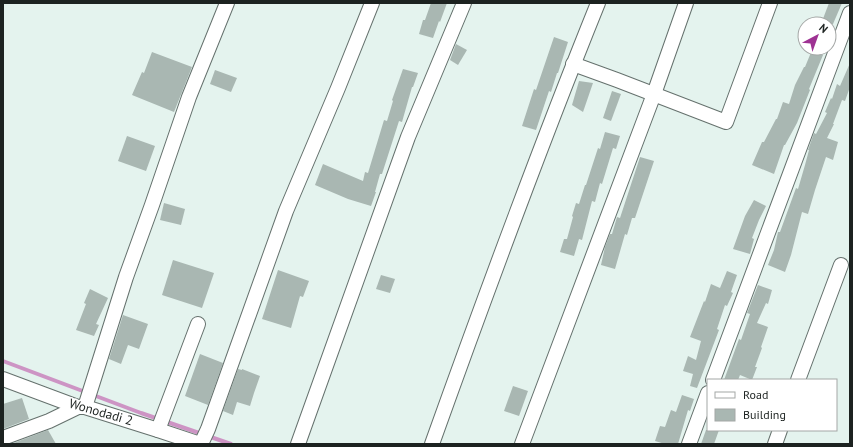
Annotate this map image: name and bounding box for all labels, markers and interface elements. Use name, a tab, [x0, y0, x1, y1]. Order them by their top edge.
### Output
north arrow	[797, 16, 837, 56]
text: N	[816, 21, 831, 36]
legend	[707, 379, 837, 431]
text: Road	[743, 387, 768, 402]
street label: Wonodadi 2	[67, 395, 135, 429]
text: Building	[743, 407, 786, 422]

